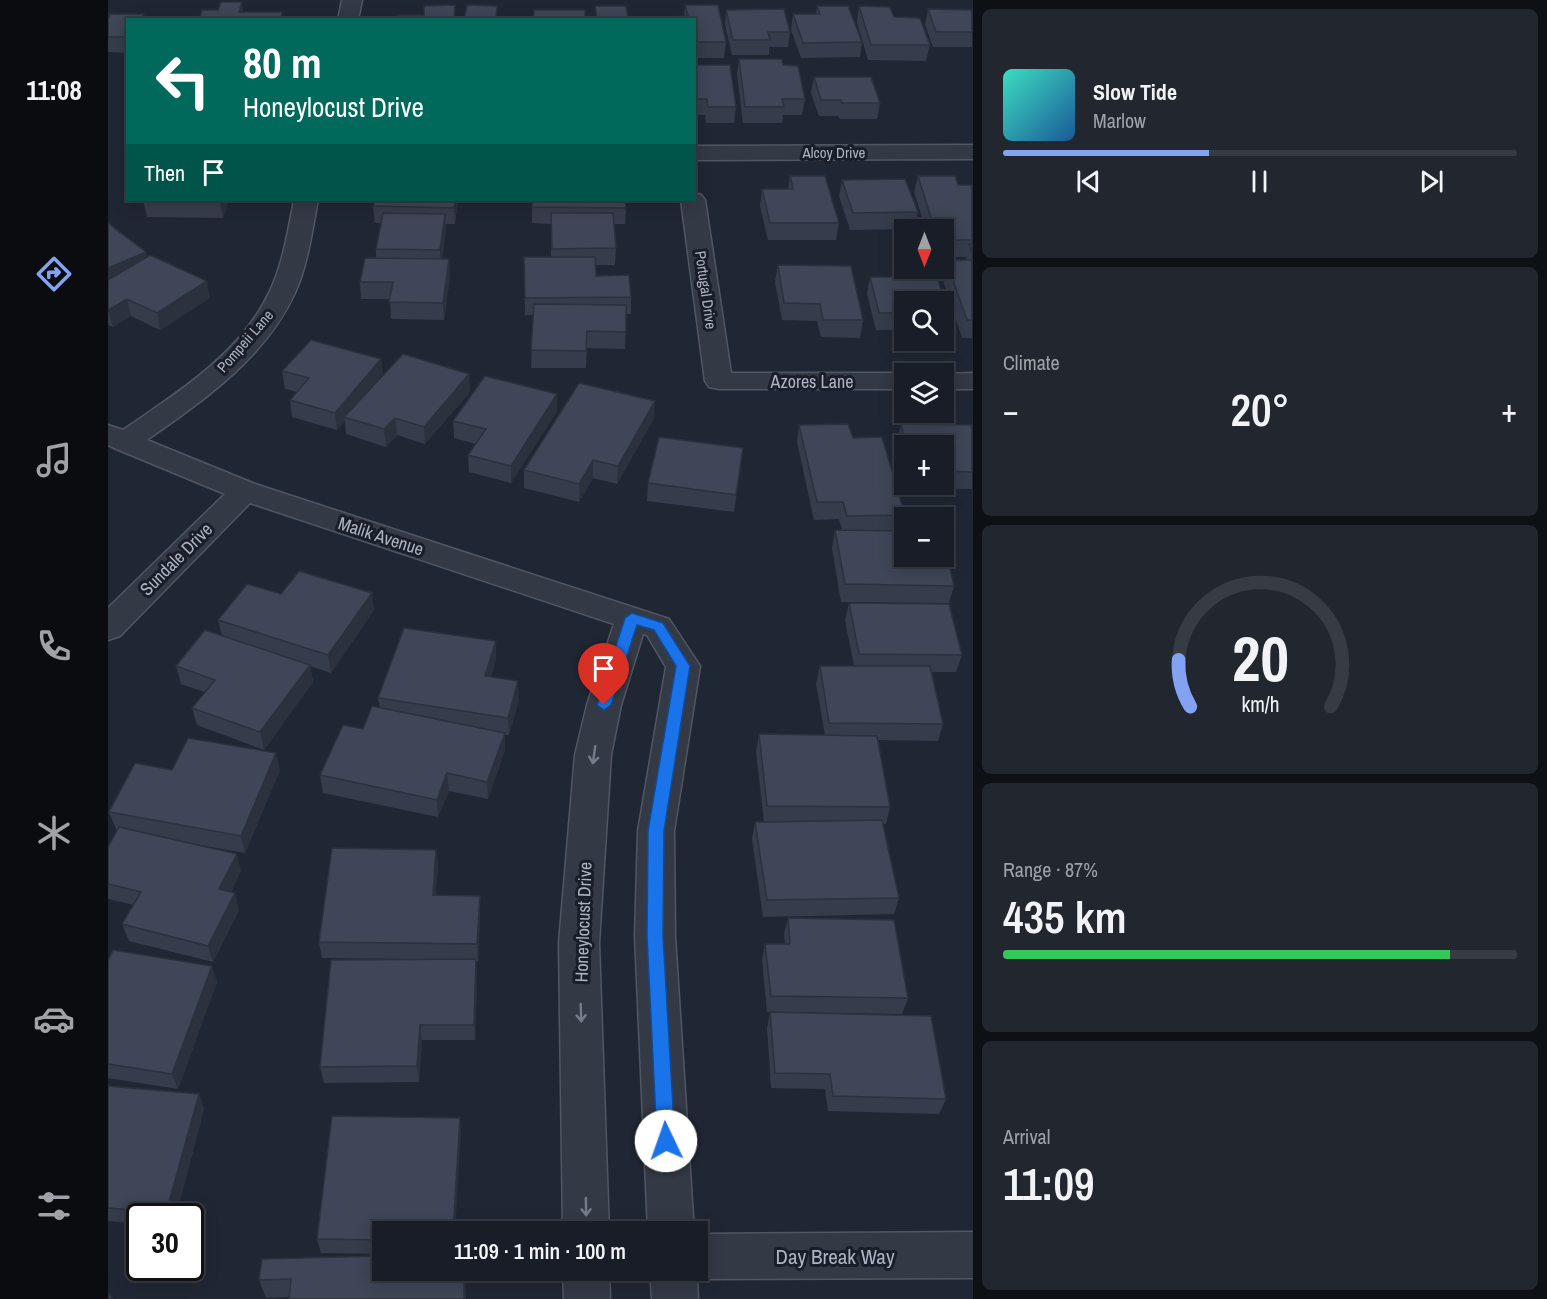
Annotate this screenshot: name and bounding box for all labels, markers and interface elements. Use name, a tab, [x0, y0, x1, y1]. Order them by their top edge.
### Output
text: 80 m	[243, 35, 322, 91]
icon: left	[144, 42, 222, 120]
text: 11:08	[26, 72, 82, 108]
text: Slow Tide	[1093, 77, 1177, 107]
text: Honeylocust Drive	[243, 89, 424, 125]
text: Marlow	[1093, 107, 1146, 134]
street label: Alcoy Drive	[802, 142, 866, 163]
icon: arrive	[197, 156, 230, 189]
text: Then	[144, 158, 185, 188]
icon: previous	[1072, 165, 1105, 198]
icon: pause	[1243, 165, 1276, 198]
icon: next	[1415, 165, 1448, 198]
north arrow	[894, 219, 954, 279]
map controls	[894, 219, 954, 567]
street label: Portugal Drive	[690, 250, 722, 331]
icon: directions	[33, 253, 75, 295]
button: search	[894, 291, 954, 351]
street label: Pompeii Lane	[212, 305, 278, 377]
text: Climate	[1003, 349, 1060, 376]
button: layers	[894, 363, 954, 423]
street label: Azores Lane	[770, 369, 853, 394]
text: 20°	[1230, 379, 1290, 440]
text: −	[1003, 388, 1019, 432]
text: +	[1501, 388, 1517, 432]
button: +	[894, 435, 954, 495]
icon: music	[33, 439, 75, 481]
button: −	[894, 507, 954, 567]
street label: Malik Avenue	[335, 510, 427, 562]
street label: Sundale Drive	[134, 517, 218, 601]
text: 20	[1232, 616, 1288, 700]
icon: phone	[33, 625, 75, 667]
pin	[578, 643, 629, 705]
icon: arrive	[587, 652, 620, 685]
text: km/h	[1241, 690, 1279, 719]
one-way arrow	[588, 745, 599, 765]
icon: climate	[33, 812, 75, 854]
text: Range · 87%	[1003, 856, 1098, 883]
street label: Honeylocust Drive	[568, 861, 598, 983]
text: 435 km	[1003, 886, 1127, 947]
icon: car	[33, 998, 75, 1040]
one-way arrow	[575, 1002, 587, 1022]
position arrow	[634, 1109, 698, 1173]
text: Arrival	[1003, 1123, 1050, 1150]
text: 11:09	[1003, 1153, 1094, 1214]
icon: filters	[33, 1185, 75, 1227]
one-way arrow	[580, 1197, 591, 1217]
speed limit sign: 30	[126, 1203, 204, 1281]
text: 11:09 · 1 min · 100 m	[454, 1236, 626, 1266]
street label: Day Break Way	[776, 1242, 895, 1271]

